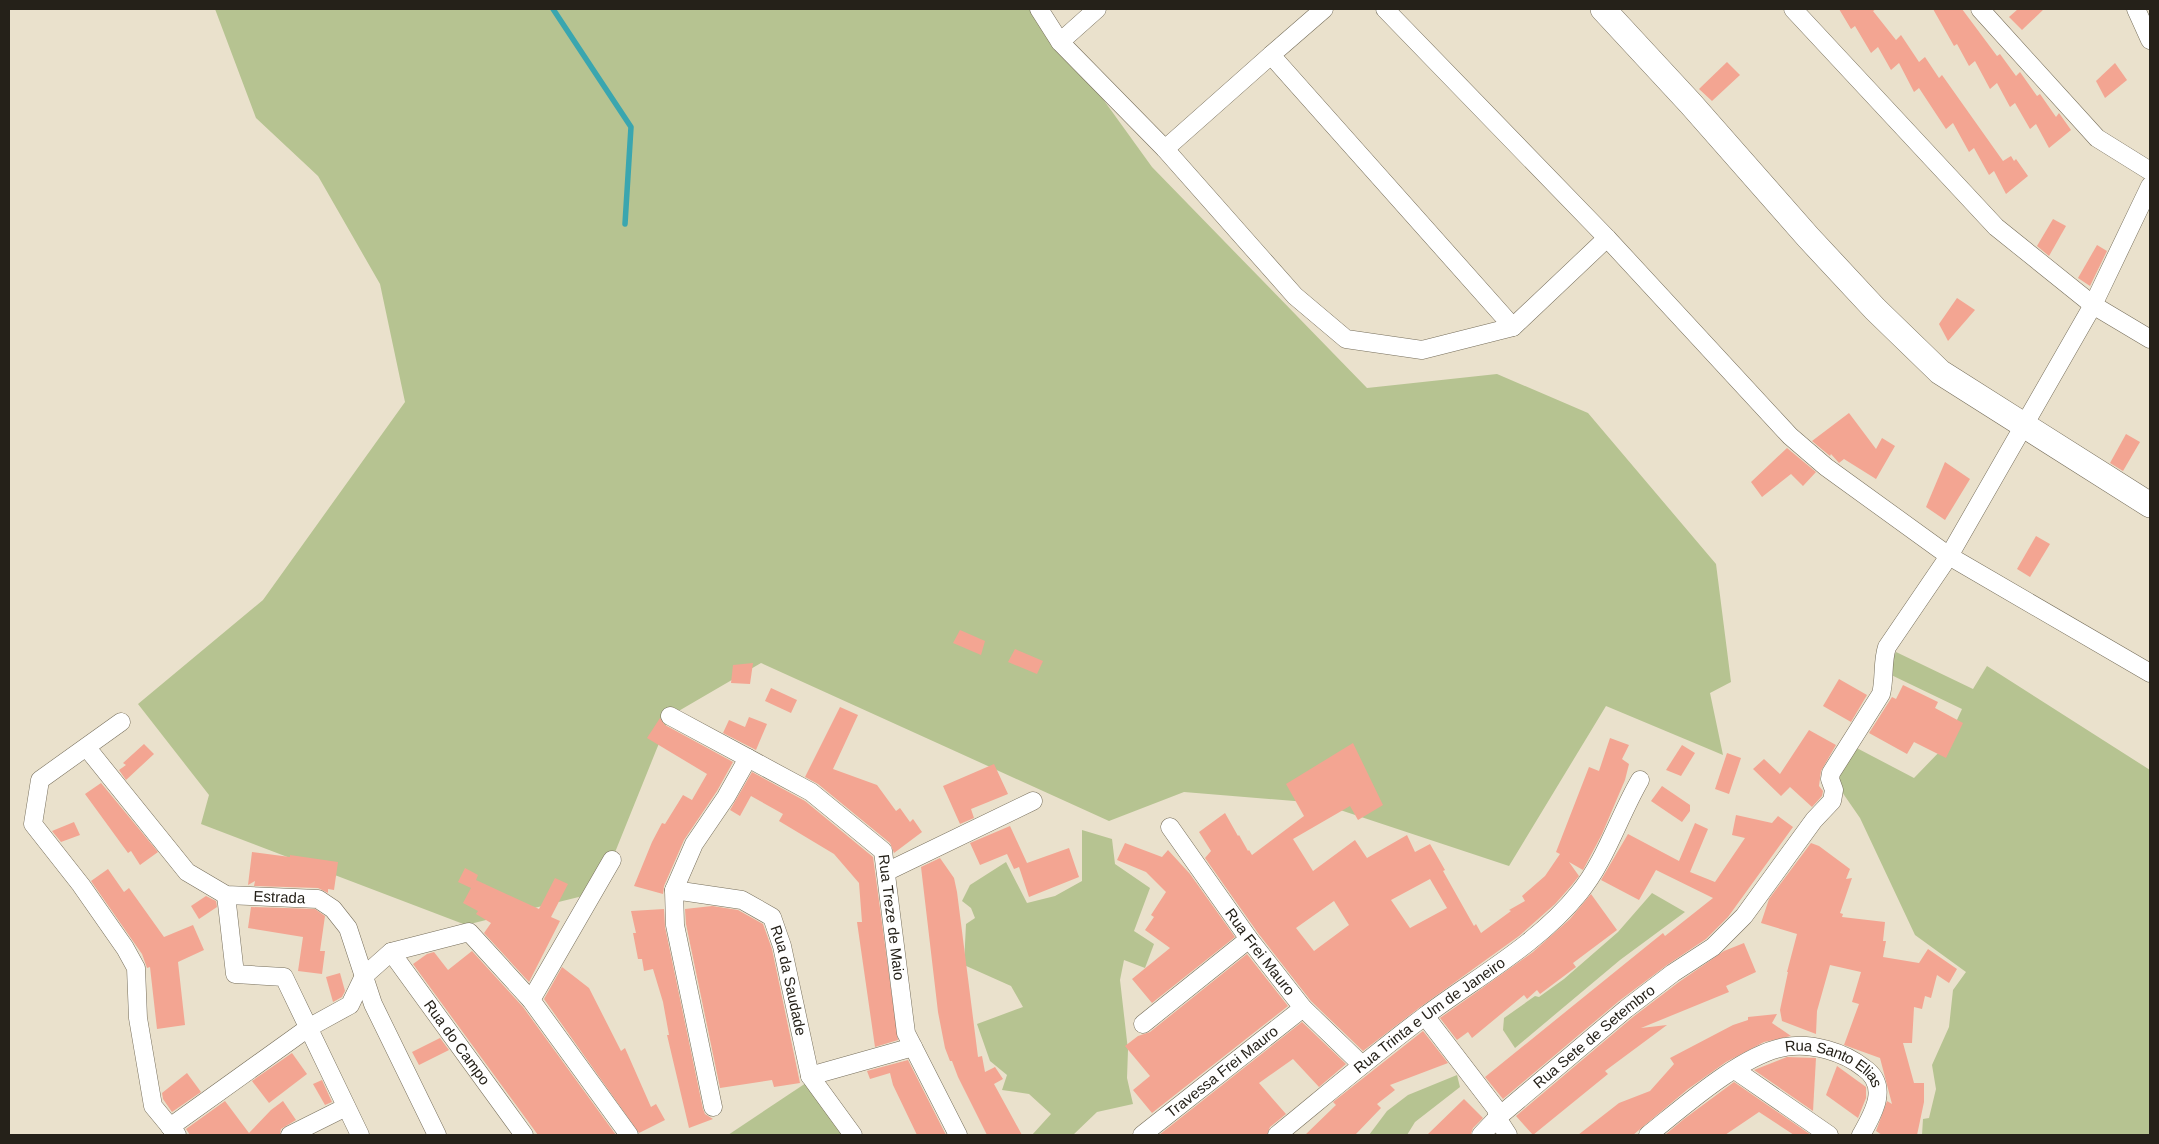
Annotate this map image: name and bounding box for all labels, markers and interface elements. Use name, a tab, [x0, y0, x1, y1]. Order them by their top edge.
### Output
street label: Rua Treze de Maio	[875, 853, 908, 981]
street label: Estrada	[253, 887, 306, 906]
street label: Rua Frei Mauro	[1222, 905, 1299, 998]
street label: Rua da Saudade	[768, 923, 810, 1037]
street label: Rua Trinta e Um de Janeiro	[1350, 954, 1508, 1076]
street label: Rua Sete de Setembro	[1530, 981, 1658, 1092]
street label: Rua do Campo	[421, 996, 494, 1088]
street label: Travessa Frei Mauro	[1162, 1022, 1281, 1121]
street label: Rua Santo Elias	[1784, 1037, 1886, 1089]

